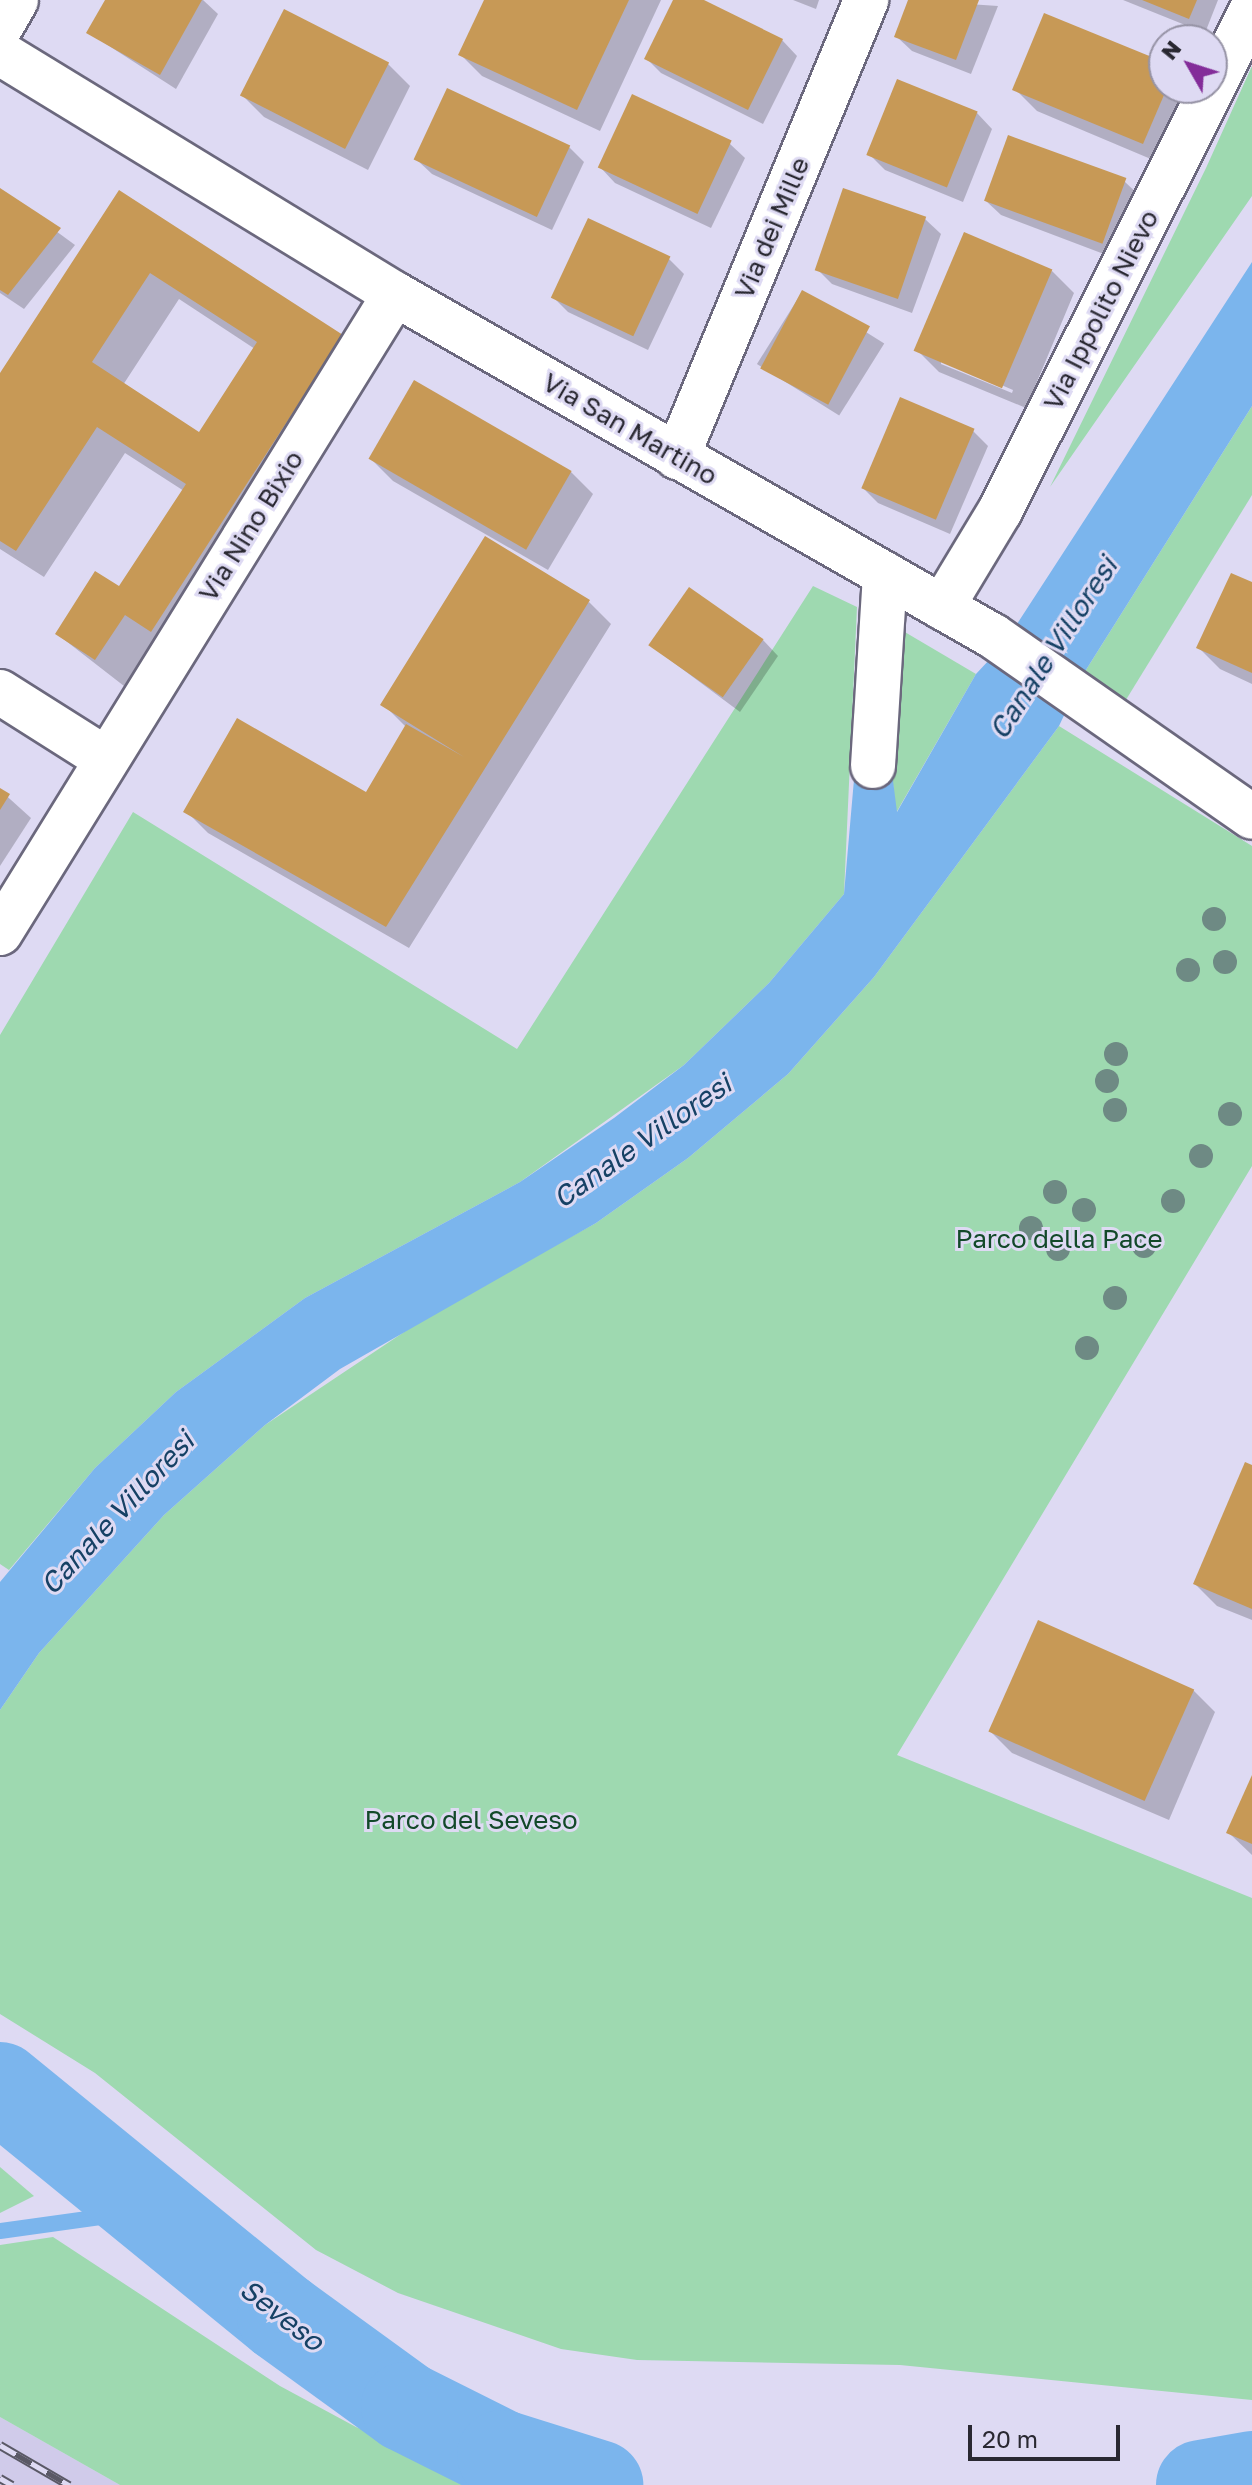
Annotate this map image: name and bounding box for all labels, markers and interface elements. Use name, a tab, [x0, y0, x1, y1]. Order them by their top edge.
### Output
north arrow	[1148, 24, 1228, 104]
text: N	[1155, 35, 1186, 65]
street label: Via dei Mille	[728, 152, 816, 304]
street label: Via Ippolito Nievo	[1037, 205, 1165, 415]
street label: Via San Martino	[537, 366, 723, 492]
street label: Via Nino Bixio	[192, 445, 310, 607]
water label: Canale Villoresi	[982, 551, 1124, 745]
water label: Canale Villoresi	[546, 1067, 738, 1215]
park label: Parco della Pace	[955, 1223, 1163, 1255]
water label: Canale Villoresi	[33, 1425, 201, 1601]
park label: Parco del Seveso	[364, 1804, 578, 1836]
water label: Seveso	[234, 2272, 330, 2358]
scale bar	[972, 2409, 1124, 2459]
text: 20 m	[982, 2424, 1038, 2453]

